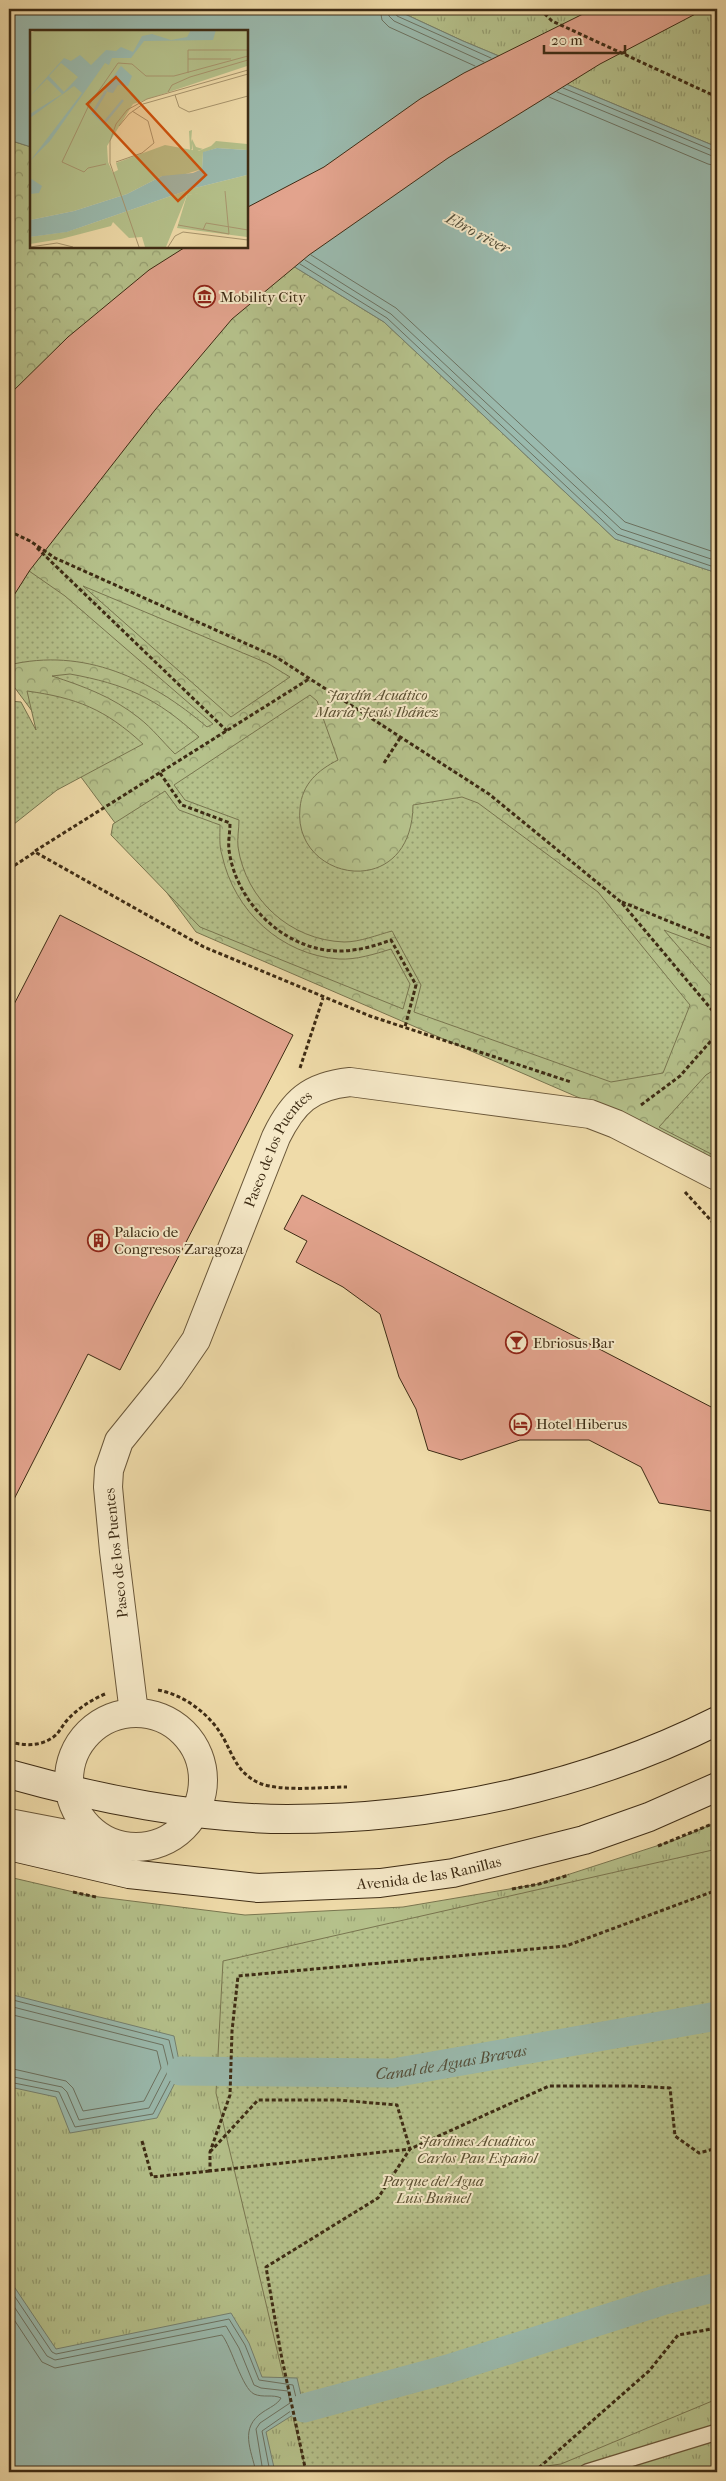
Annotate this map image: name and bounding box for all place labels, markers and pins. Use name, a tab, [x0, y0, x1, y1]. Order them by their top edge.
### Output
museum icon: Mobility City	[192, 285, 216, 309]
place label: Mobility City	[220, 288, 307, 306]
place label: Palacio de Congresos Zaragoza	[114, 1223, 245, 1258]
building icon: Palacio de Congresos Zaragoza	[86, 1229, 110, 1253]
bar icon: Ebriosus Bar	[505, 1331, 529, 1355]
place label: Ebriosus Bar	[533, 1334, 615, 1352]
hotel icon: Hotel Hiberus	[508, 1412, 532, 1436]
place label: Hotel Hiberus	[536, 1415, 628, 1433]

